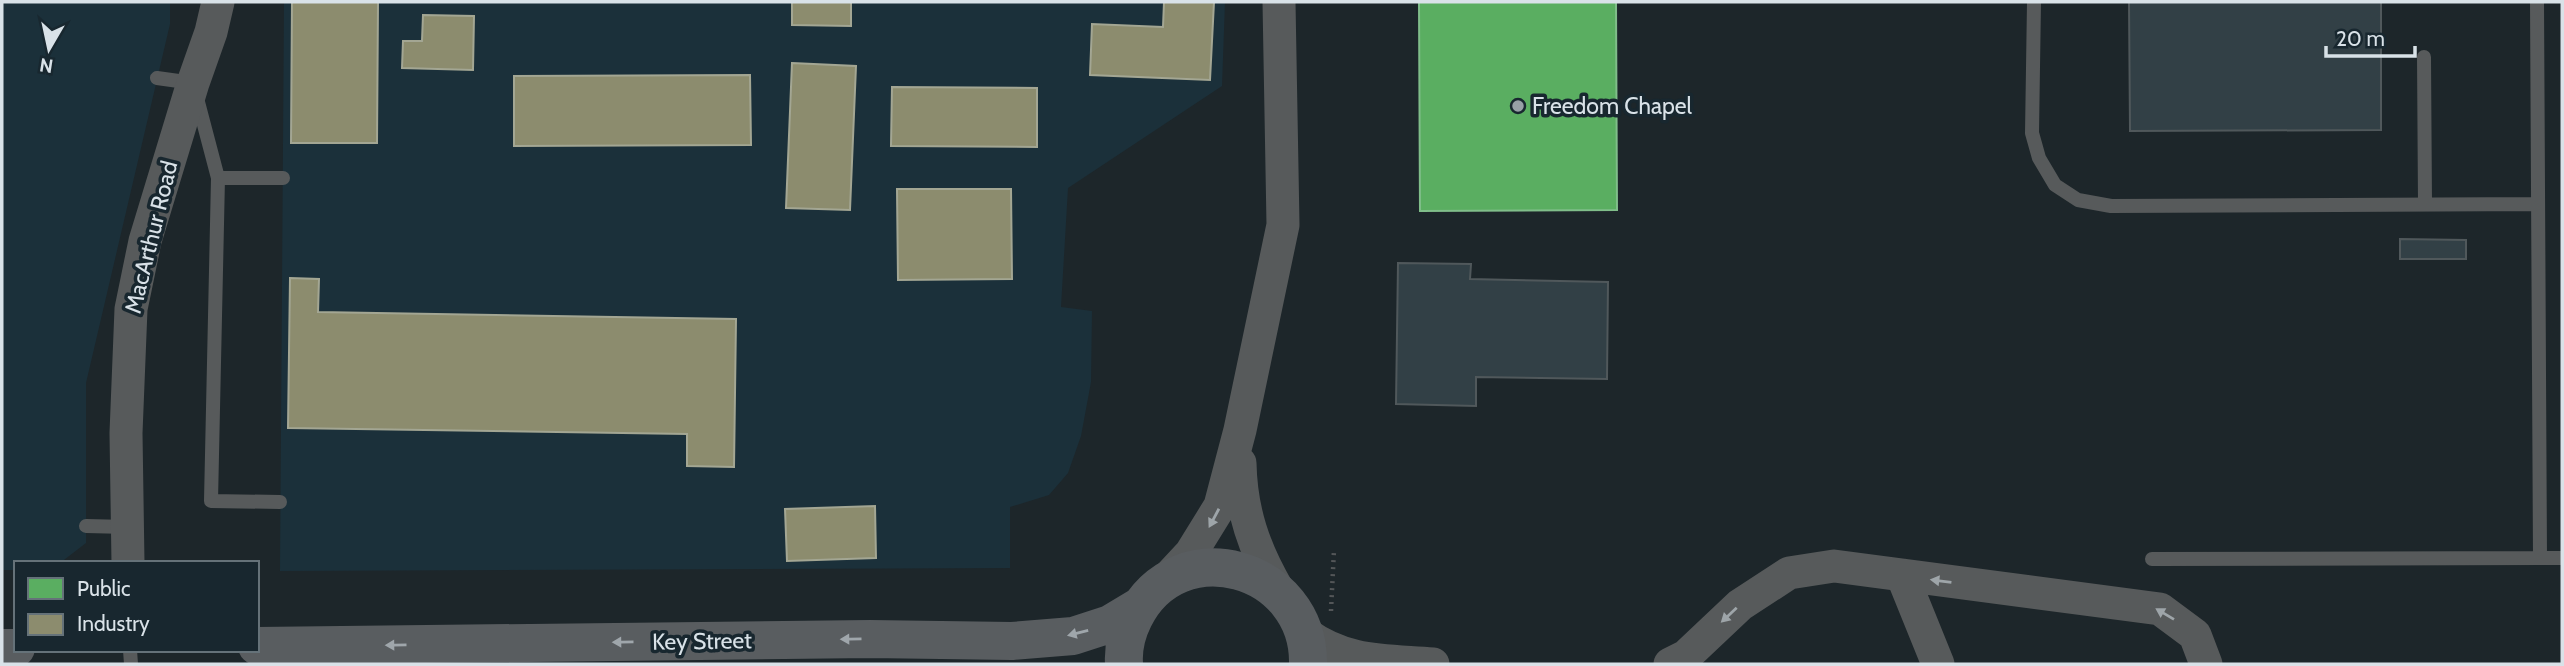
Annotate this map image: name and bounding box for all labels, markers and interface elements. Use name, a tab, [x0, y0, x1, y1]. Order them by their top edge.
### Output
north arrow	[14, 14, 84, 84]
scale bar	[2326, 14, 2415, 58]
text: 20 m	[2336, 26, 2385, 51]
text: N	[38, 53, 55, 78]
place label: Freedom Chapel	[1532, 92, 1693, 120]
marker: Freedom Chapel	[1510, 98, 1526, 114]
street label: MacArthur Road	[119, 158, 183, 316]
one-way arrow	[1208, 508, 1220, 528]
legend	[14, 561, 259, 652]
one-way arrow	[1930, 575, 1952, 586]
text: Public	[77, 576, 131, 601]
one-way arrow	[1721, 607, 1738, 623]
one-way arrow	[2156, 608, 2175, 620]
text: Industry	[77, 611, 150, 636]
street label: Key Street	[652, 626, 752, 656]
one-way arrow	[1067, 628, 1089, 639]
one-way arrow	[840, 634, 862, 645]
one-way arrow	[612, 636, 634, 648]
one-way arrow	[385, 639, 407, 650]

